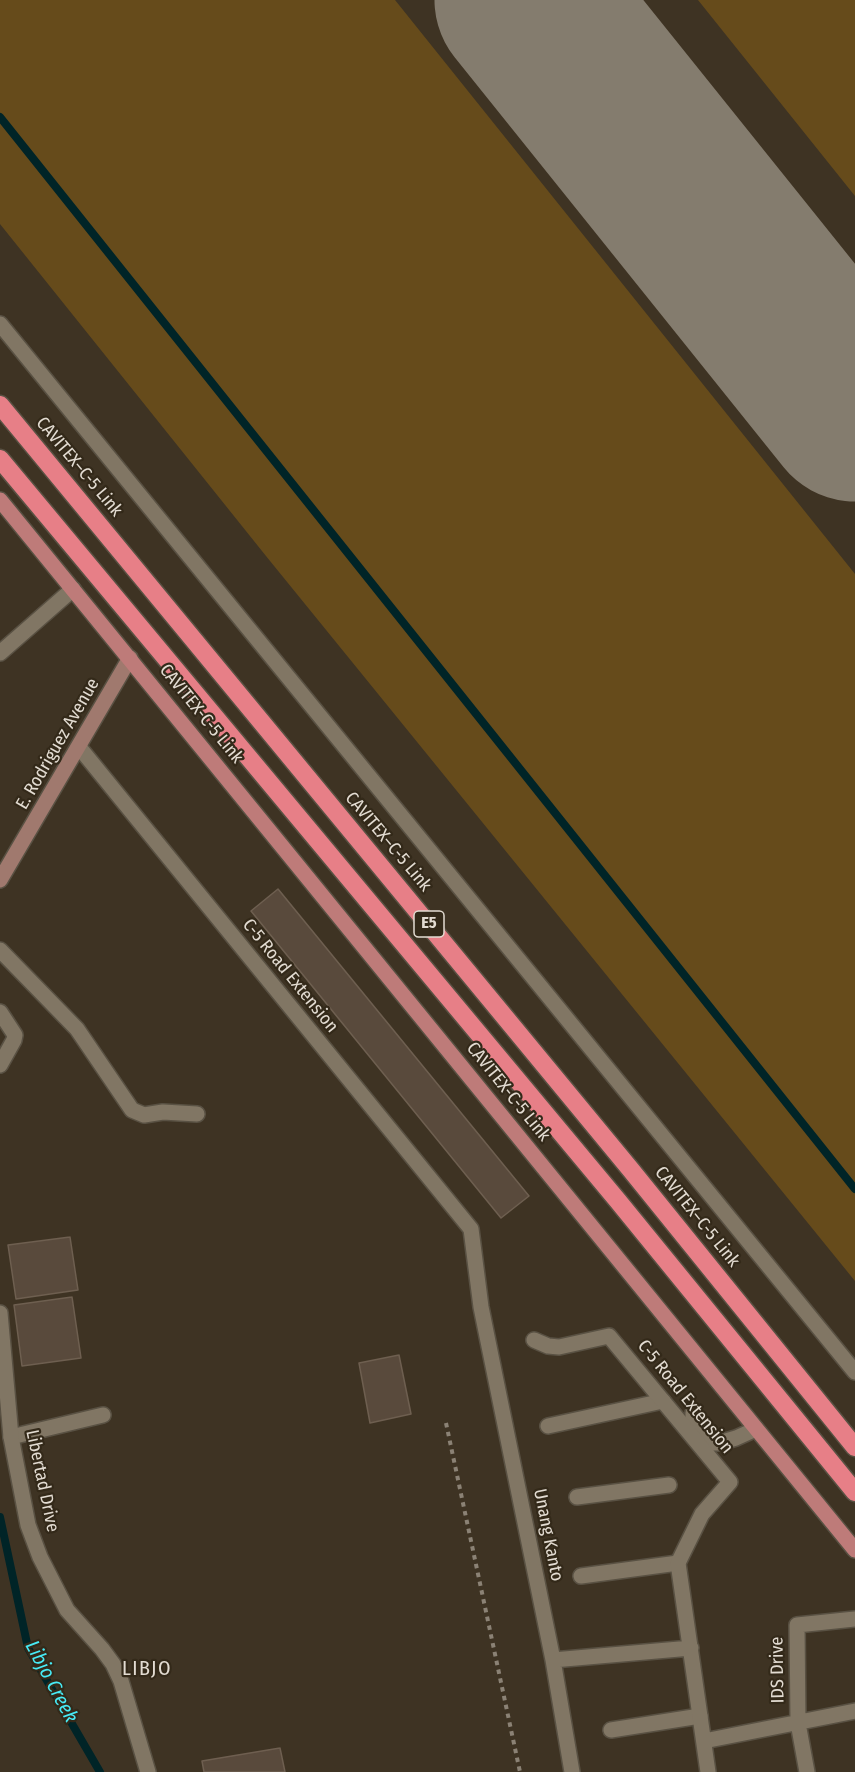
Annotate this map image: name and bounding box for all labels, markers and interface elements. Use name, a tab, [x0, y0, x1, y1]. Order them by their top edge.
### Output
street label: CAVITEX–C-5 Link	[31, 413, 127, 521]
street label: CAVITEX-C-5 Link	[154, 660, 248, 768]
street label: E. Rodriguez Avenue	[12, 675, 104, 813]
street label: CAVITEX–C-5 Link	[340, 788, 436, 896]
road number: E5	[414, 911, 444, 937]
street label: C-5 Road Extension	[238, 915, 342, 1037]
street label: CAVITEX-C-5 Link	[461, 1038, 555, 1146]
street label: CAVITEX–C-5 Link	[650, 1162, 744, 1272]
street label: C-5 Road Extension	[633, 1336, 737, 1458]
street label: Libertad Drive	[21, 1428, 63, 1534]
street label: Unang Kanto	[528, 1487, 568, 1583]
water label: Libjo Creek	[19, 1637, 83, 1727]
street label: IDS Drive	[767, 1637, 789, 1703]
district label: LIBJO	[122, 1657, 172, 1681]

